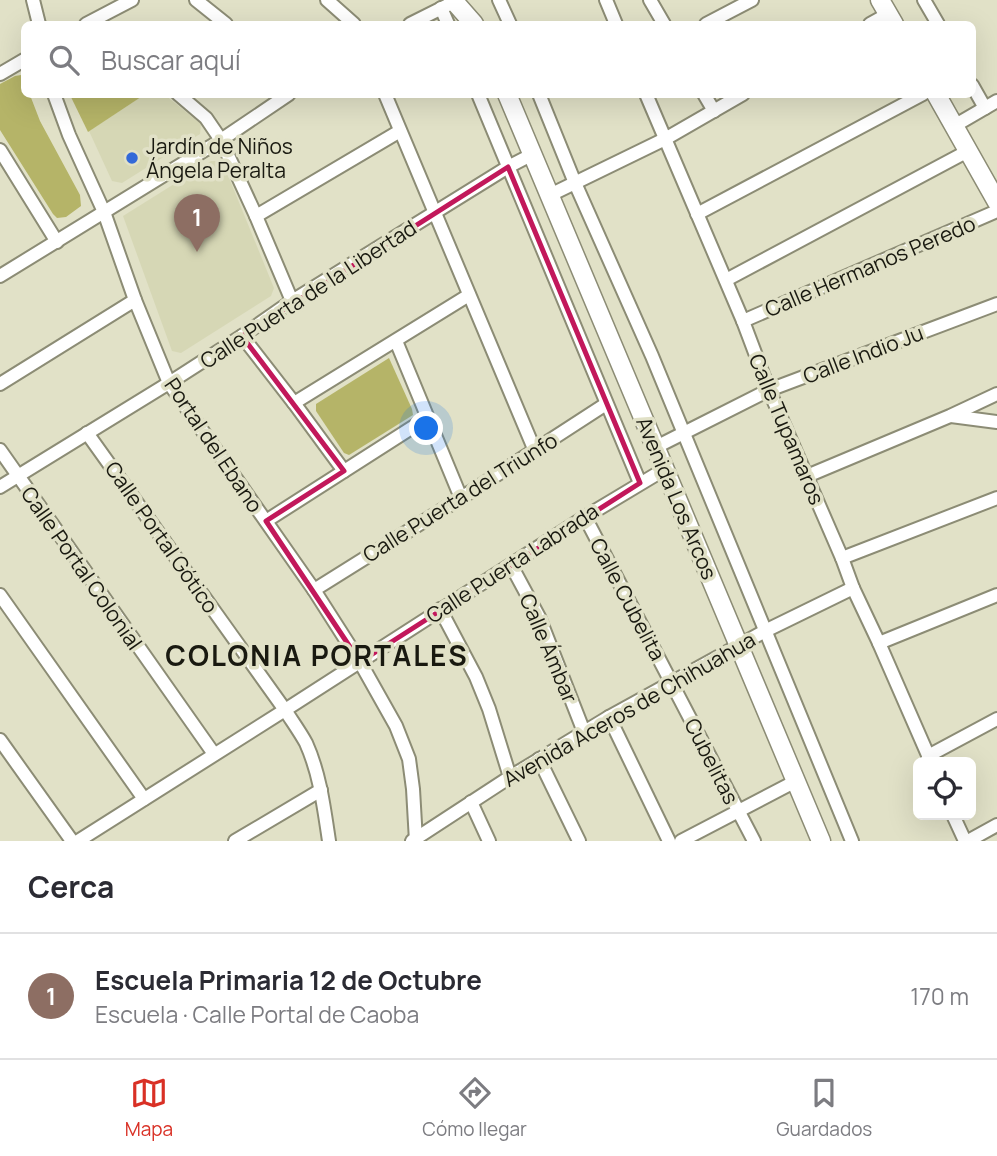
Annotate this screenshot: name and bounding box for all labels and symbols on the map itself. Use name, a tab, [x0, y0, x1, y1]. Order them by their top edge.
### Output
place label: Jardín de Niños Ángela Peralta	[146, 132, 293, 184]
marker: Jardín de Niños Ángela Peralta	[124, 150, 140, 166]
pin: 1	[174, 194, 220, 252]
street label: Calle Hermanos Peredo	[761, 209, 979, 323]
street label: Calle Puerta de la Libertad	[195, 214, 421, 374]
street label: Calle Indio Ju	[799, 318, 927, 390]
street label: Calle Tupamaros	[743, 349, 831, 509]
street label: Portal del Ebano	[159, 372, 269, 518]
your location	[409, 411, 443, 445]
street label: Avenida Los Arcos	[630, 412, 724, 584]
street label: Calle Puerta del Triunfo	[357, 426, 563, 568]
street label: Calle Portal Gótico	[99, 456, 225, 618]
street label: Calle Portal Colonial	[15, 481, 149, 655]
street label: Calle Puerta Labrada	[421, 497, 603, 629]
street label: Calle Cubelita	[584, 533, 672, 665]
street label: Calle Ámbar	[513, 589, 585, 707]
street label: Avenida Aceros de Chihuahua	[498, 625, 760, 793]
district label: COLONIA PORTALES	[165, 636, 469, 674]
street label: Cubelitas	[678, 713, 746, 809]

